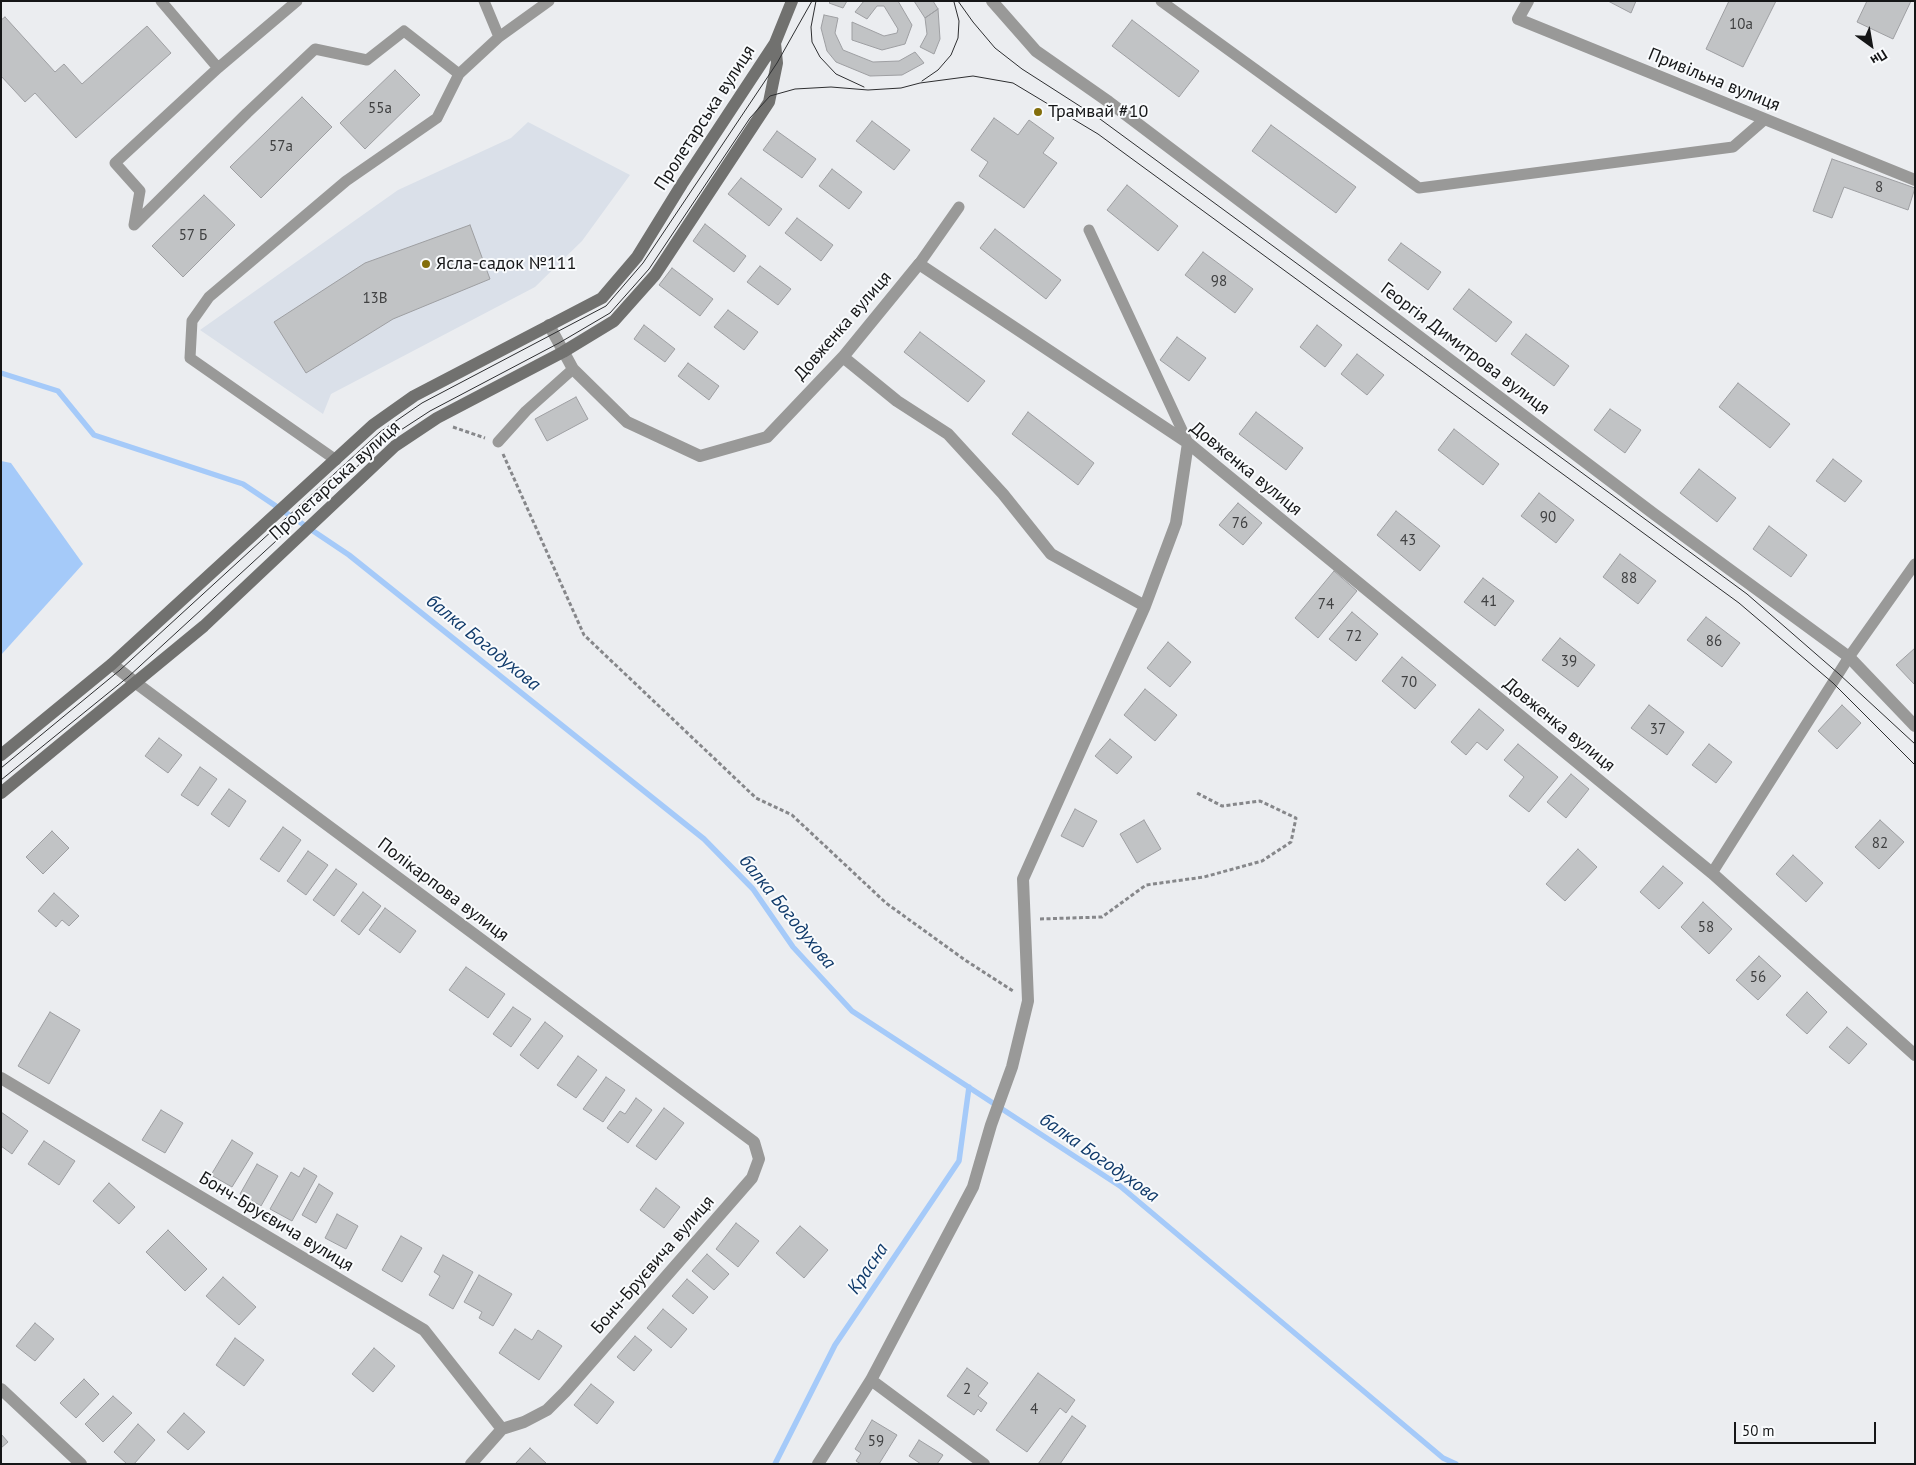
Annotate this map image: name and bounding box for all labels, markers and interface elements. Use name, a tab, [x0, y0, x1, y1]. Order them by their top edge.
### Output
house number: 10а	[1729, 16, 1753, 34]
north arrow	[1846, 20, 1896, 70]
street label: Пролетарська вулиця	[650, 42, 760, 194]
street label: Привільна вулиця	[1645, 44, 1783, 116]
text: Пн	[1867, 46, 1891, 70]
house number: 55а	[368, 100, 392, 118]
place label: Трамвай #10	[1048, 101, 1148, 123]
marker: Трамвай #10	[1032, 106, 1044, 118]
house number: 57а	[269, 138, 293, 156]
house number: 8	[1875, 179, 1883, 197]
house number: 57 Б	[179, 227, 207, 245]
place label: Ясла-садок №111	[436, 253, 576, 275]
marker: Ясла-садок №111	[420, 258, 432, 270]
street label: Довженка вулиця	[790, 267, 896, 385]
house number: 98	[1211, 273, 1227, 291]
street label: Георгія Димитрова вулиця	[1376, 278, 1554, 420]
house number: 13В	[362, 290, 388, 308]
street label: Пролетарська вулиця	[265, 417, 405, 545]
street label: Довженка вулиця	[1186, 417, 1306, 521]
house number: 90	[1540, 509, 1556, 527]
house number: 76	[1232, 515, 1248, 533]
house number: 43	[1400, 532, 1416, 550]
house number: 88	[1621, 570, 1637, 588]
water label: балка Богодухова	[421, 590, 545, 696]
house number: 41	[1481, 593, 1497, 611]
house number: 74	[1318, 596, 1334, 614]
house number: 72	[1346, 628, 1362, 646]
house number: 86	[1706, 633, 1722, 651]
house number: 39	[1561, 653, 1577, 671]
street label: Довженка вулиця	[1499, 673, 1619, 777]
house number: 70	[1401, 674, 1417, 692]
house number: 37	[1650, 721, 1666, 739]
street label: Полікарпова вулиця	[373, 834, 513, 946]
house number: 82	[1872, 835, 1888, 853]
water label: балка Богодухова	[734, 850, 840, 974]
house number: 58	[1698, 919, 1714, 937]
house number: 56	[1750, 969, 1766, 987]
water label: балка Богодухова	[1035, 1108, 1163, 1208]
street label: Бонч-Бруєвича вулиця	[195, 1167, 357, 1277]
street label: Бонч-Бруєвича вулиця	[587, 1191, 719, 1339]
water label: Красна	[843, 1239, 893, 1299]
house number: 2	[963, 1381, 971, 1399]
house number: 4	[1030, 1401, 1038, 1419]
scale bar	[1736, 1412, 1878, 1444]
text: 50 m	[1742, 1421, 1775, 1440]
house number: 59	[868, 1433, 884, 1451]

